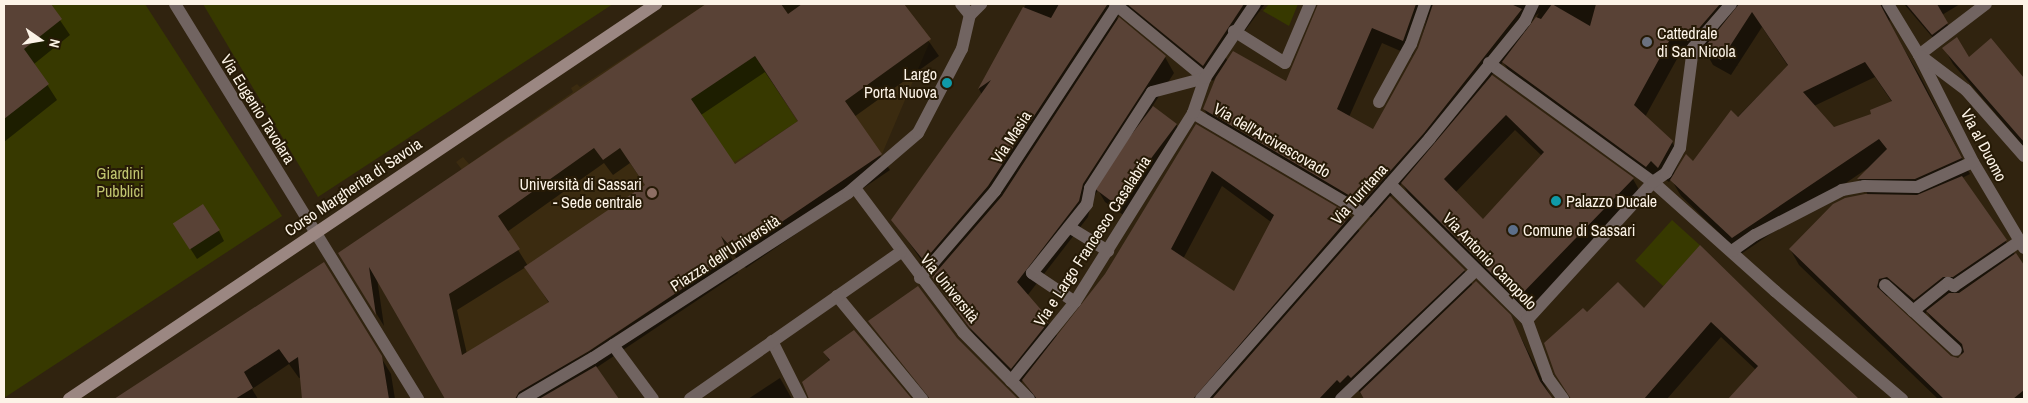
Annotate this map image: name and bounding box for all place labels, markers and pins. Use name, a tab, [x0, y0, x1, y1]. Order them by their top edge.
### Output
place label: Cattedrale di San Nicola	[1657, 23, 1736, 61]
marker: Cattedrale di San Nicola	[1641, 36, 1653, 48]
place label: Largo Porta Nuova	[864, 64, 937, 102]
marker: Largo Porta Nuova	[941, 77, 953, 89]
place label: Università di Sassari - Sede centrale	[519, 174, 642, 212]
marker: Università di Sassari - Sede centrale	[646, 187, 658, 199]
place label: Palazzo Ducale	[1566, 191, 1657, 211]
marker: Palazzo Ducale	[1550, 195, 1562, 207]
place label: Comune di Sassari	[1523, 220, 1635, 240]
marker: Comune di Sassari	[1507, 224, 1519, 236]

